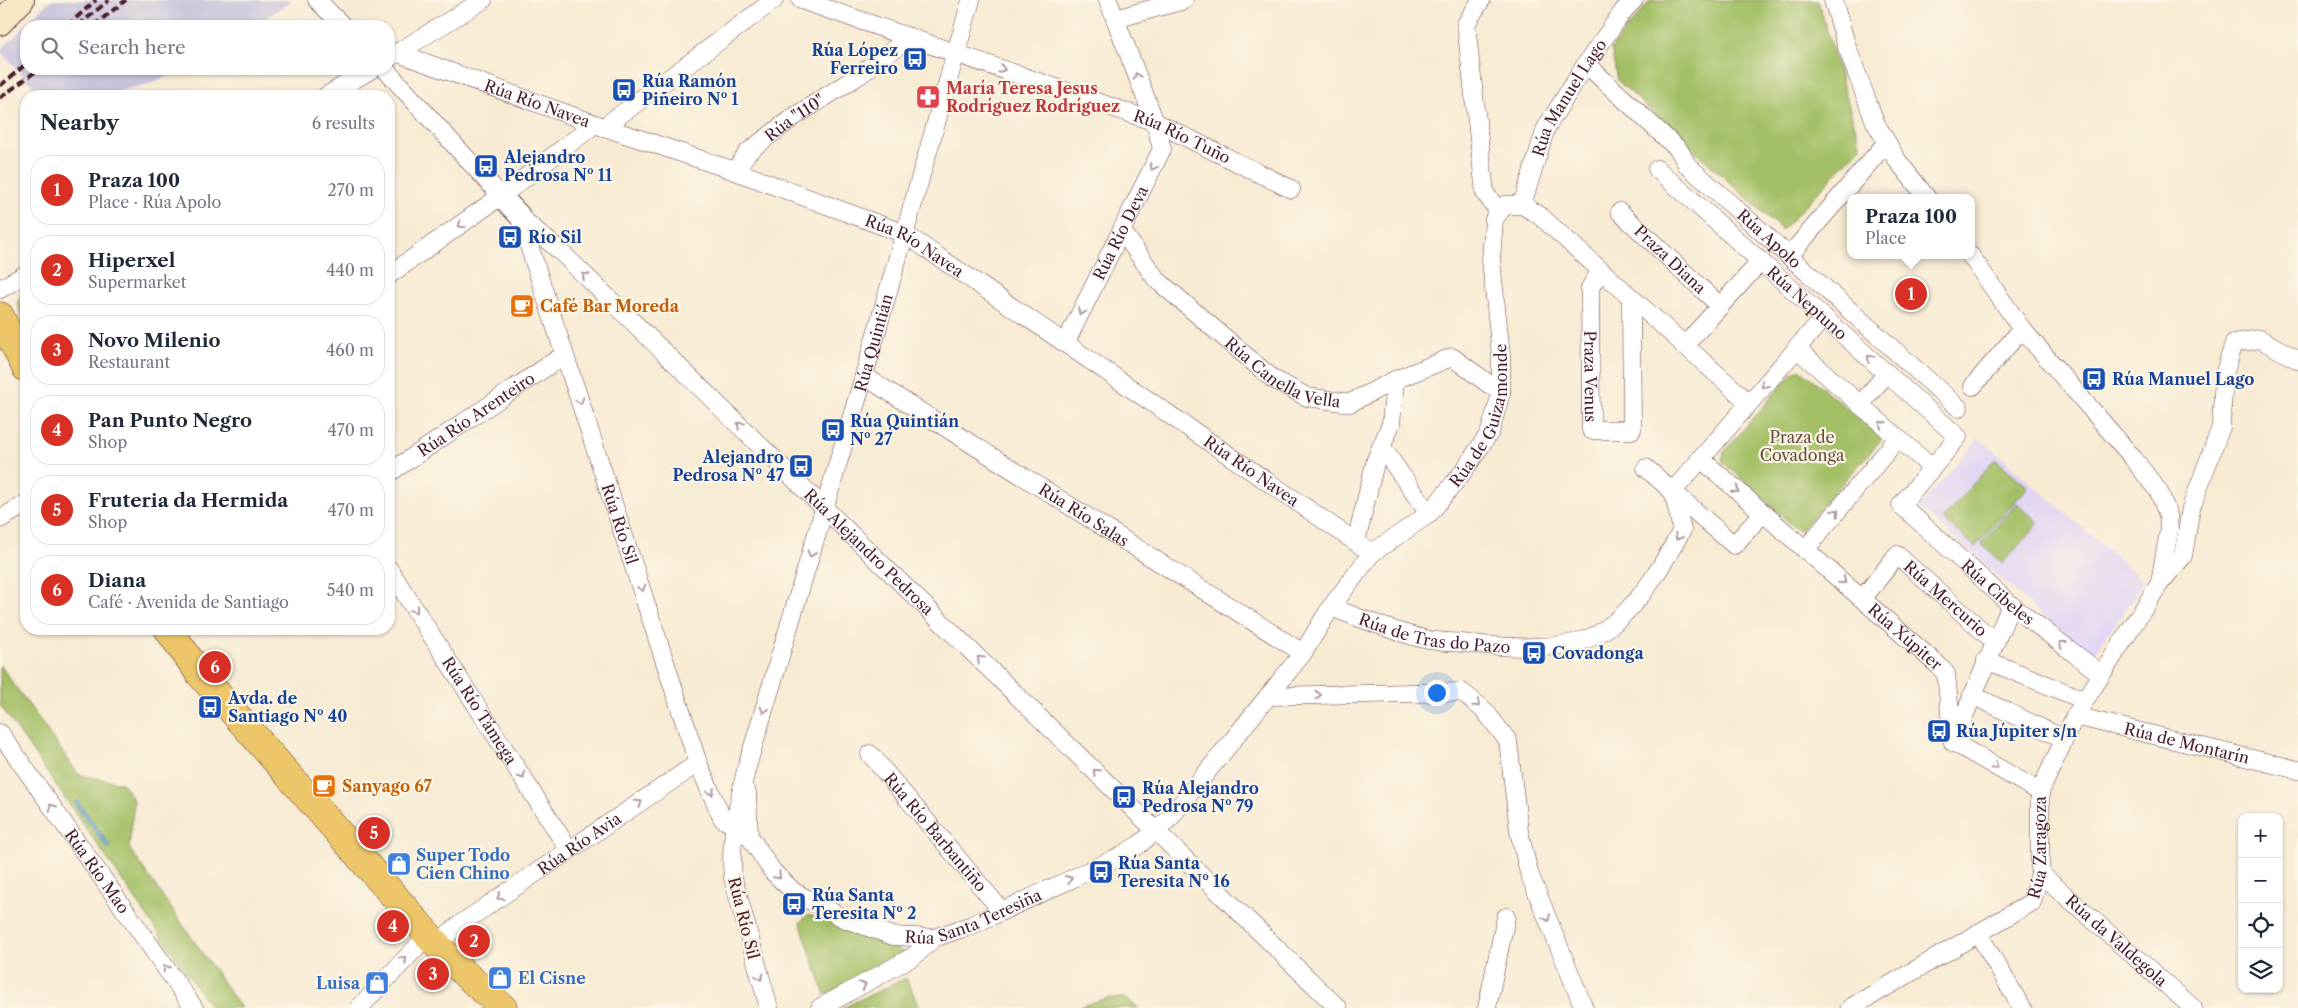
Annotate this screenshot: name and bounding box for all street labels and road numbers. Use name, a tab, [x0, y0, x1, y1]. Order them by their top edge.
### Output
street label: Rúa Manuel Lago	[1528, 35, 1611, 159]
street label: Rúa Río Navea	[482, 75, 593, 132]
street label: Rúa "110"	[760, 90, 828, 146]
street label: Rúa Río Tuño	[1131, 105, 1234, 168]
street label: Rúa Río Deva	[1088, 182, 1152, 283]
street label: Rúa Apolo	[1733, 205, 1806, 273]
street label: Rúa Río Navea	[862, 210, 968, 282]
street label: Praza Diana	[1630, 221, 1711, 298]
street label: Rúa Neptuno	[1763, 262, 1852, 344]
street label: Rúa Quintián	[850, 292, 897, 394]
street label: Praza Venus	[1580, 330, 1601, 422]
street label: Rúa Canella Vella	[1221, 333, 1342, 412]
street label: Rúa de Guizamonde	[1445, 343, 1511, 491]
street label: Rúa Río Arenteiro	[414, 368, 539, 461]
street label: Rúa Río Navea	[1200, 431, 1303, 511]
street label: Rúa Río Salas	[1035, 479, 1133, 551]
street label: Rúa Río Sil	[597, 481, 642, 567]
street label: Rúa Alejandro Pedrosa	[800, 484, 938, 619]
street label: Rúa Cibeles	[1957, 555, 2038, 629]
street label: Rúa Mercurio	[1900, 556, 1992, 641]
street label: Rúa Xúpiter	[1864, 599, 1946, 674]
street label: Rúa de Tras do Pazo	[1356, 609, 1511, 657]
street label: Rúa Río Támega	[438, 653, 522, 768]
street label: Rúa de Montarín	[2122, 718, 2251, 768]
street label: Rúa Río Barbantiño	[880, 769, 991, 896]
street label: Rúa Zaragoza	[2023, 796, 2051, 901]
street label: Rúa Río Avia	[534, 808, 625, 879]
street label: Rúa Río Mao	[61, 825, 134, 917]
street label: Rúa Río Sil	[724, 875, 764, 961]
street label: Rúa Santa Teresiña	[904, 884, 1045, 948]
street label: Rúa da Valdegola	[2062, 890, 2172, 991]

